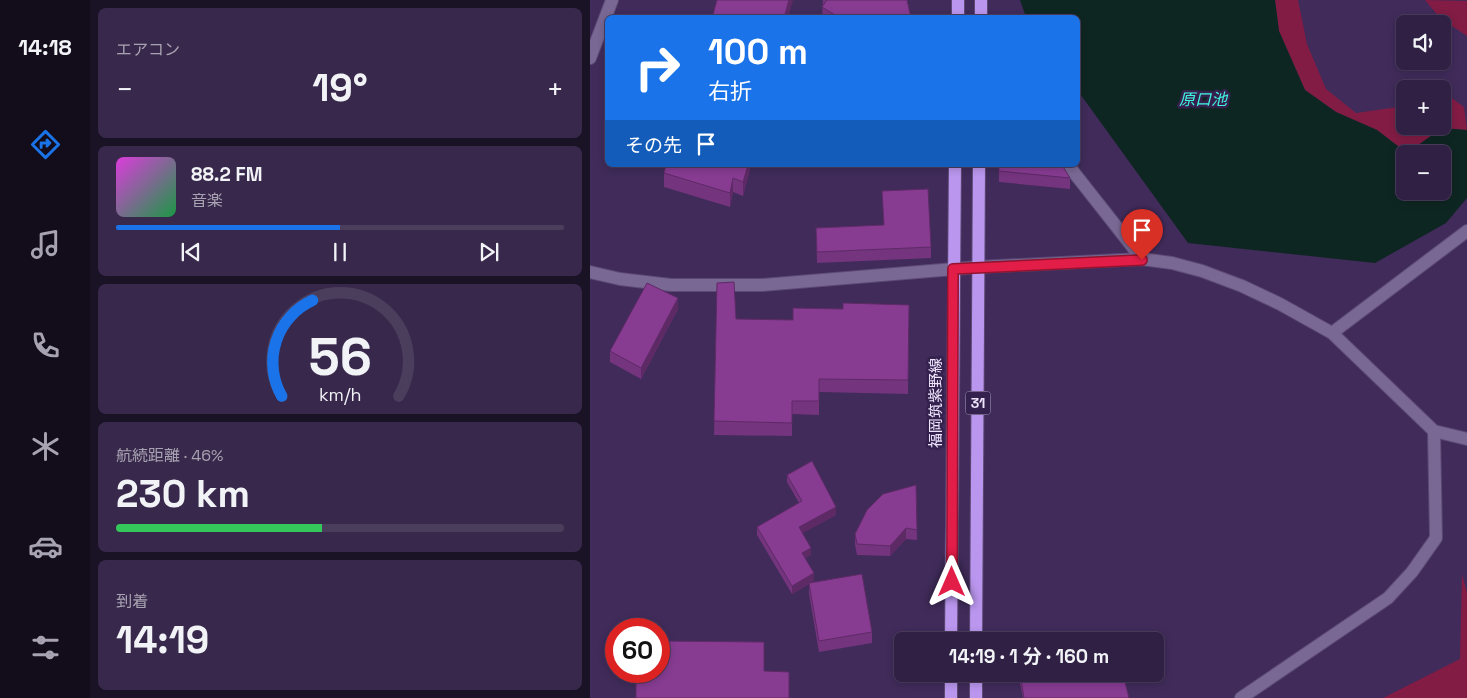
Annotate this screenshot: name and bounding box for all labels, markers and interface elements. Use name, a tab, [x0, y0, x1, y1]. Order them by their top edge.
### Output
map controls	[1396, 15, 1451, 200]
button: sound	[1396, 15, 1451, 70]
text: 100 m	[708, 30, 808, 74]
text: 14:18	[18, 33, 72, 61]
icon: right	[625, 35, 690, 100]
text: エアコン	[116, 39, 180, 60]
text: 19°	[312, 64, 368, 112]
text: −	[116, 71, 133, 107]
text: +	[547, 71, 564, 107]
text: 右折	[708, 77, 752, 105]
button: +	[1396, 80, 1451, 135]
water label: 原口池	[1179, 89, 1229, 110]
icon: directions	[28, 127, 63, 162]
icon: arrive	[692, 130, 720, 158]
text: その先	[625, 133, 682, 158]
button: −	[1396, 145, 1451, 200]
text: 88.2 FM	[191, 162, 262, 187]
text: 音楽	[191, 190, 223, 211]
pin	[1121, 209, 1163, 260]
icon: arrive	[1128, 216, 1156, 244]
icon: music	[28, 227, 63, 262]
icon: previous	[177, 238, 205, 266]
icon: pause	[326, 238, 354, 266]
icon: next	[475, 238, 503, 266]
text: 56	[308, 324, 372, 390]
icon: phone	[28, 328, 63, 363]
street label: 福岡筑紫野線	[926, 358, 945, 448]
text: km/h	[319, 383, 361, 406]
road number: 31	[966, 392, 990, 414]
icon: climate	[28, 429, 63, 464]
text: 航続距離 · 46%	[116, 445, 223, 466]
text: 230 km	[116, 470, 250, 518]
icon: car	[28, 529, 63, 564]
position arrow	[925, 555, 977, 607]
text: 到着	[116, 591, 148, 612]
text: 14:19	[116, 616, 209, 664]
speed limit sign: 60	[605, 618, 670, 683]
icon: filters	[28, 630, 63, 665]
text: 14:19 · 1 分 · 160 m	[949, 644, 1109, 669]

